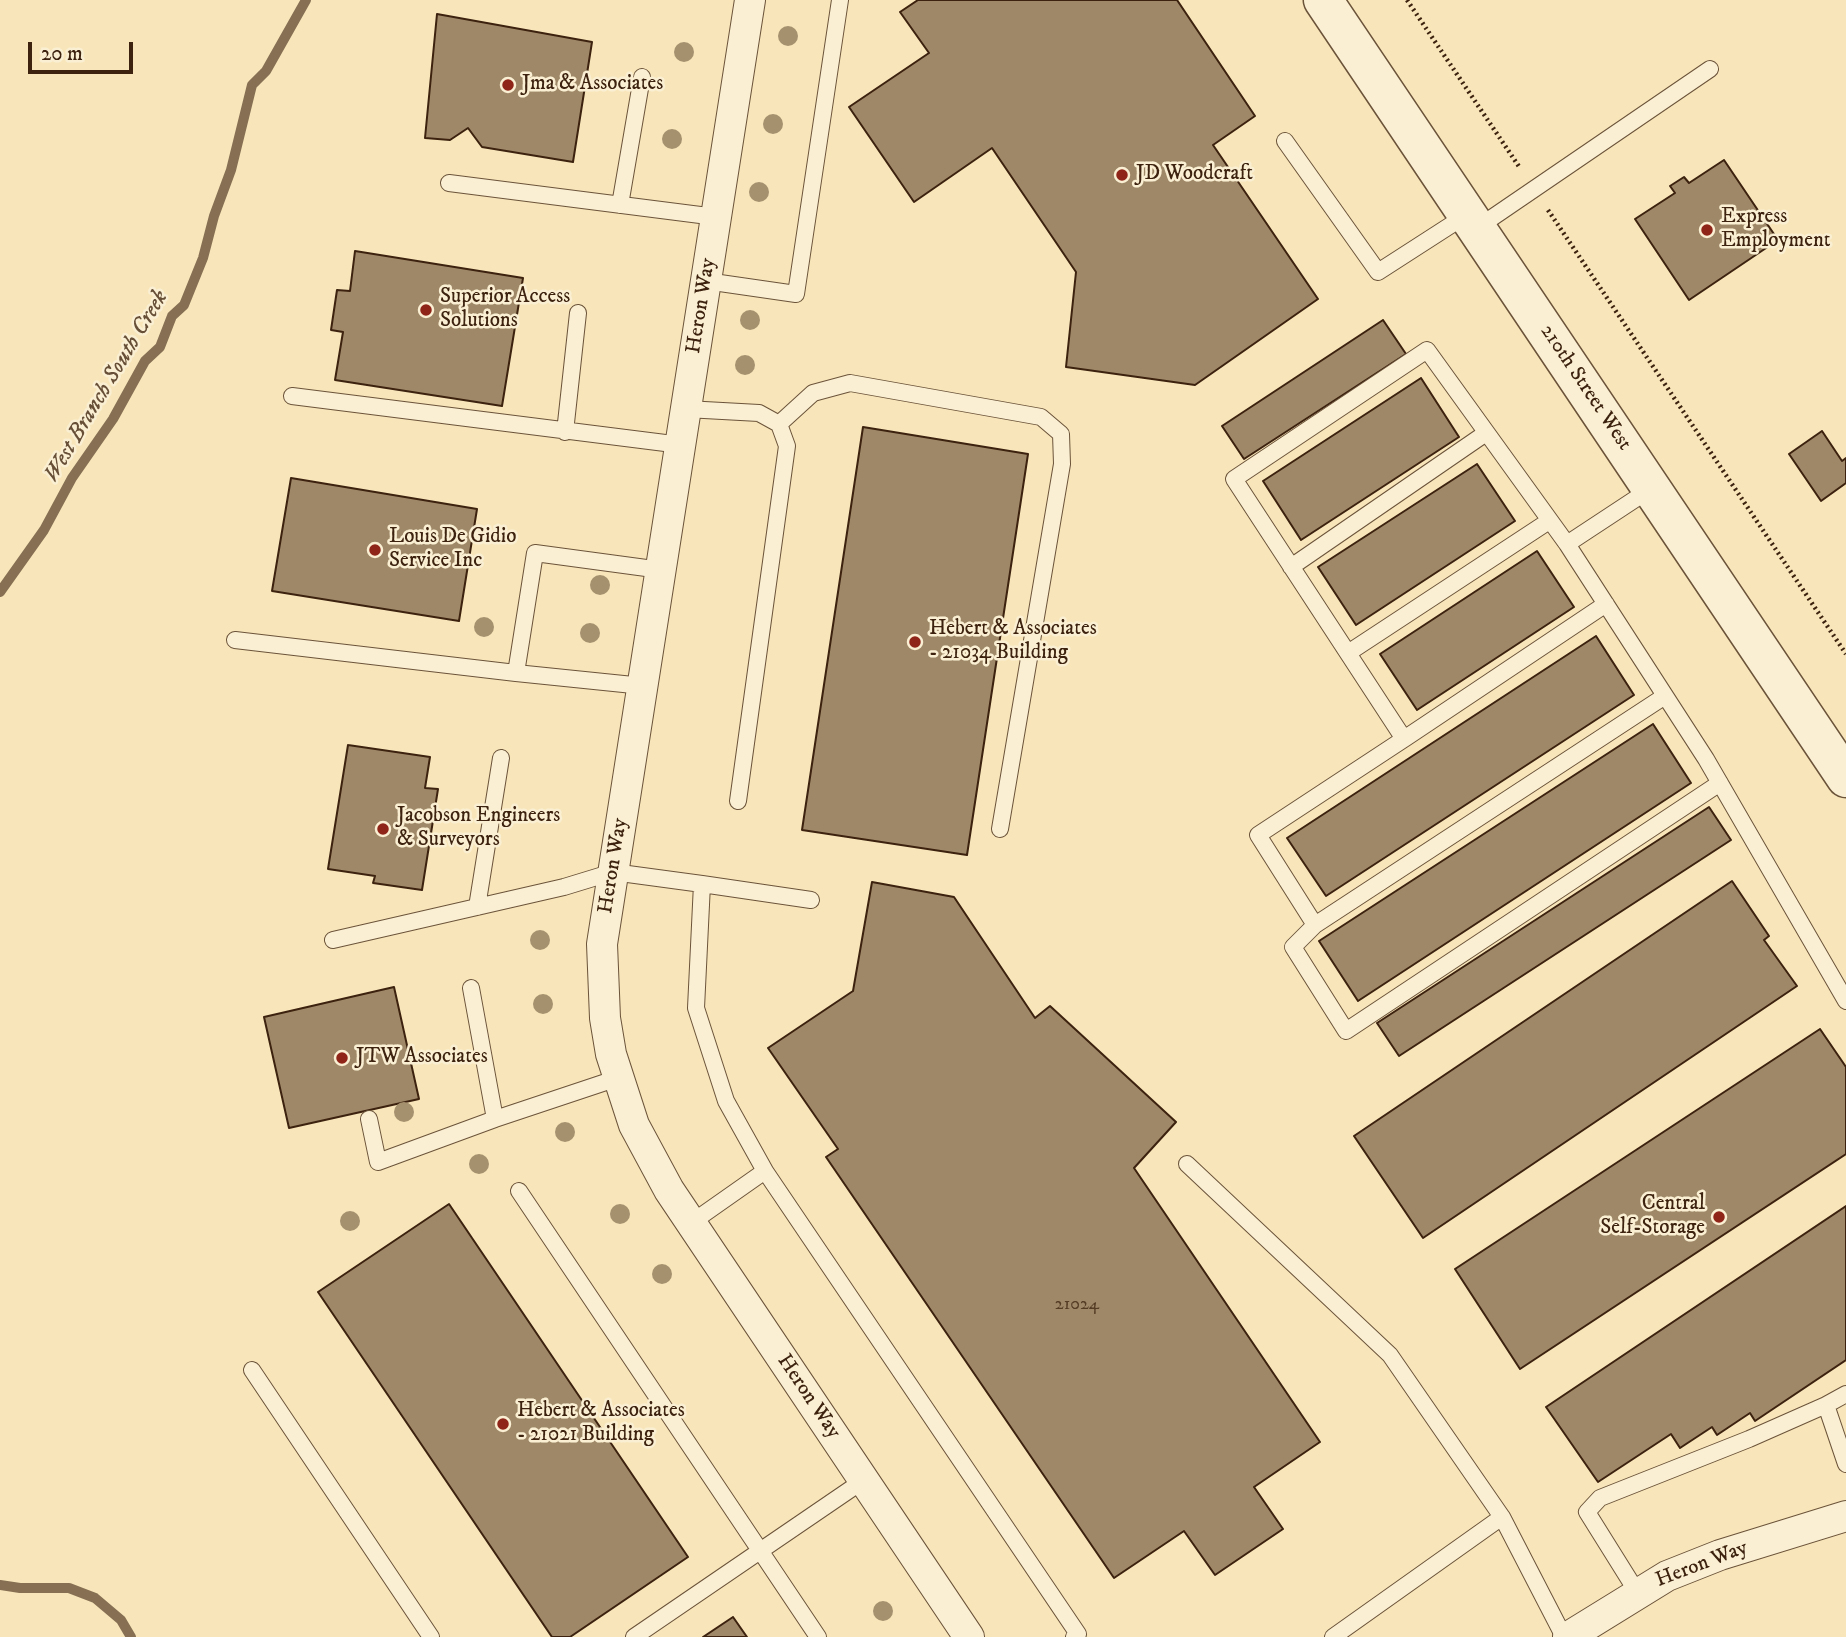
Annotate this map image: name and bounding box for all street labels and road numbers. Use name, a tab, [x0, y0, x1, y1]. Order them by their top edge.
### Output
street label: Heron Way	[682, 256, 722, 356]
street label: 210th Street West	[1534, 320, 1636, 456]
street label: Heron Way	[594, 816, 634, 916]
street label: Heron Way	[771, 1350, 845, 1444]
street label: Heron Way	[1653, 1536, 1751, 1594]

